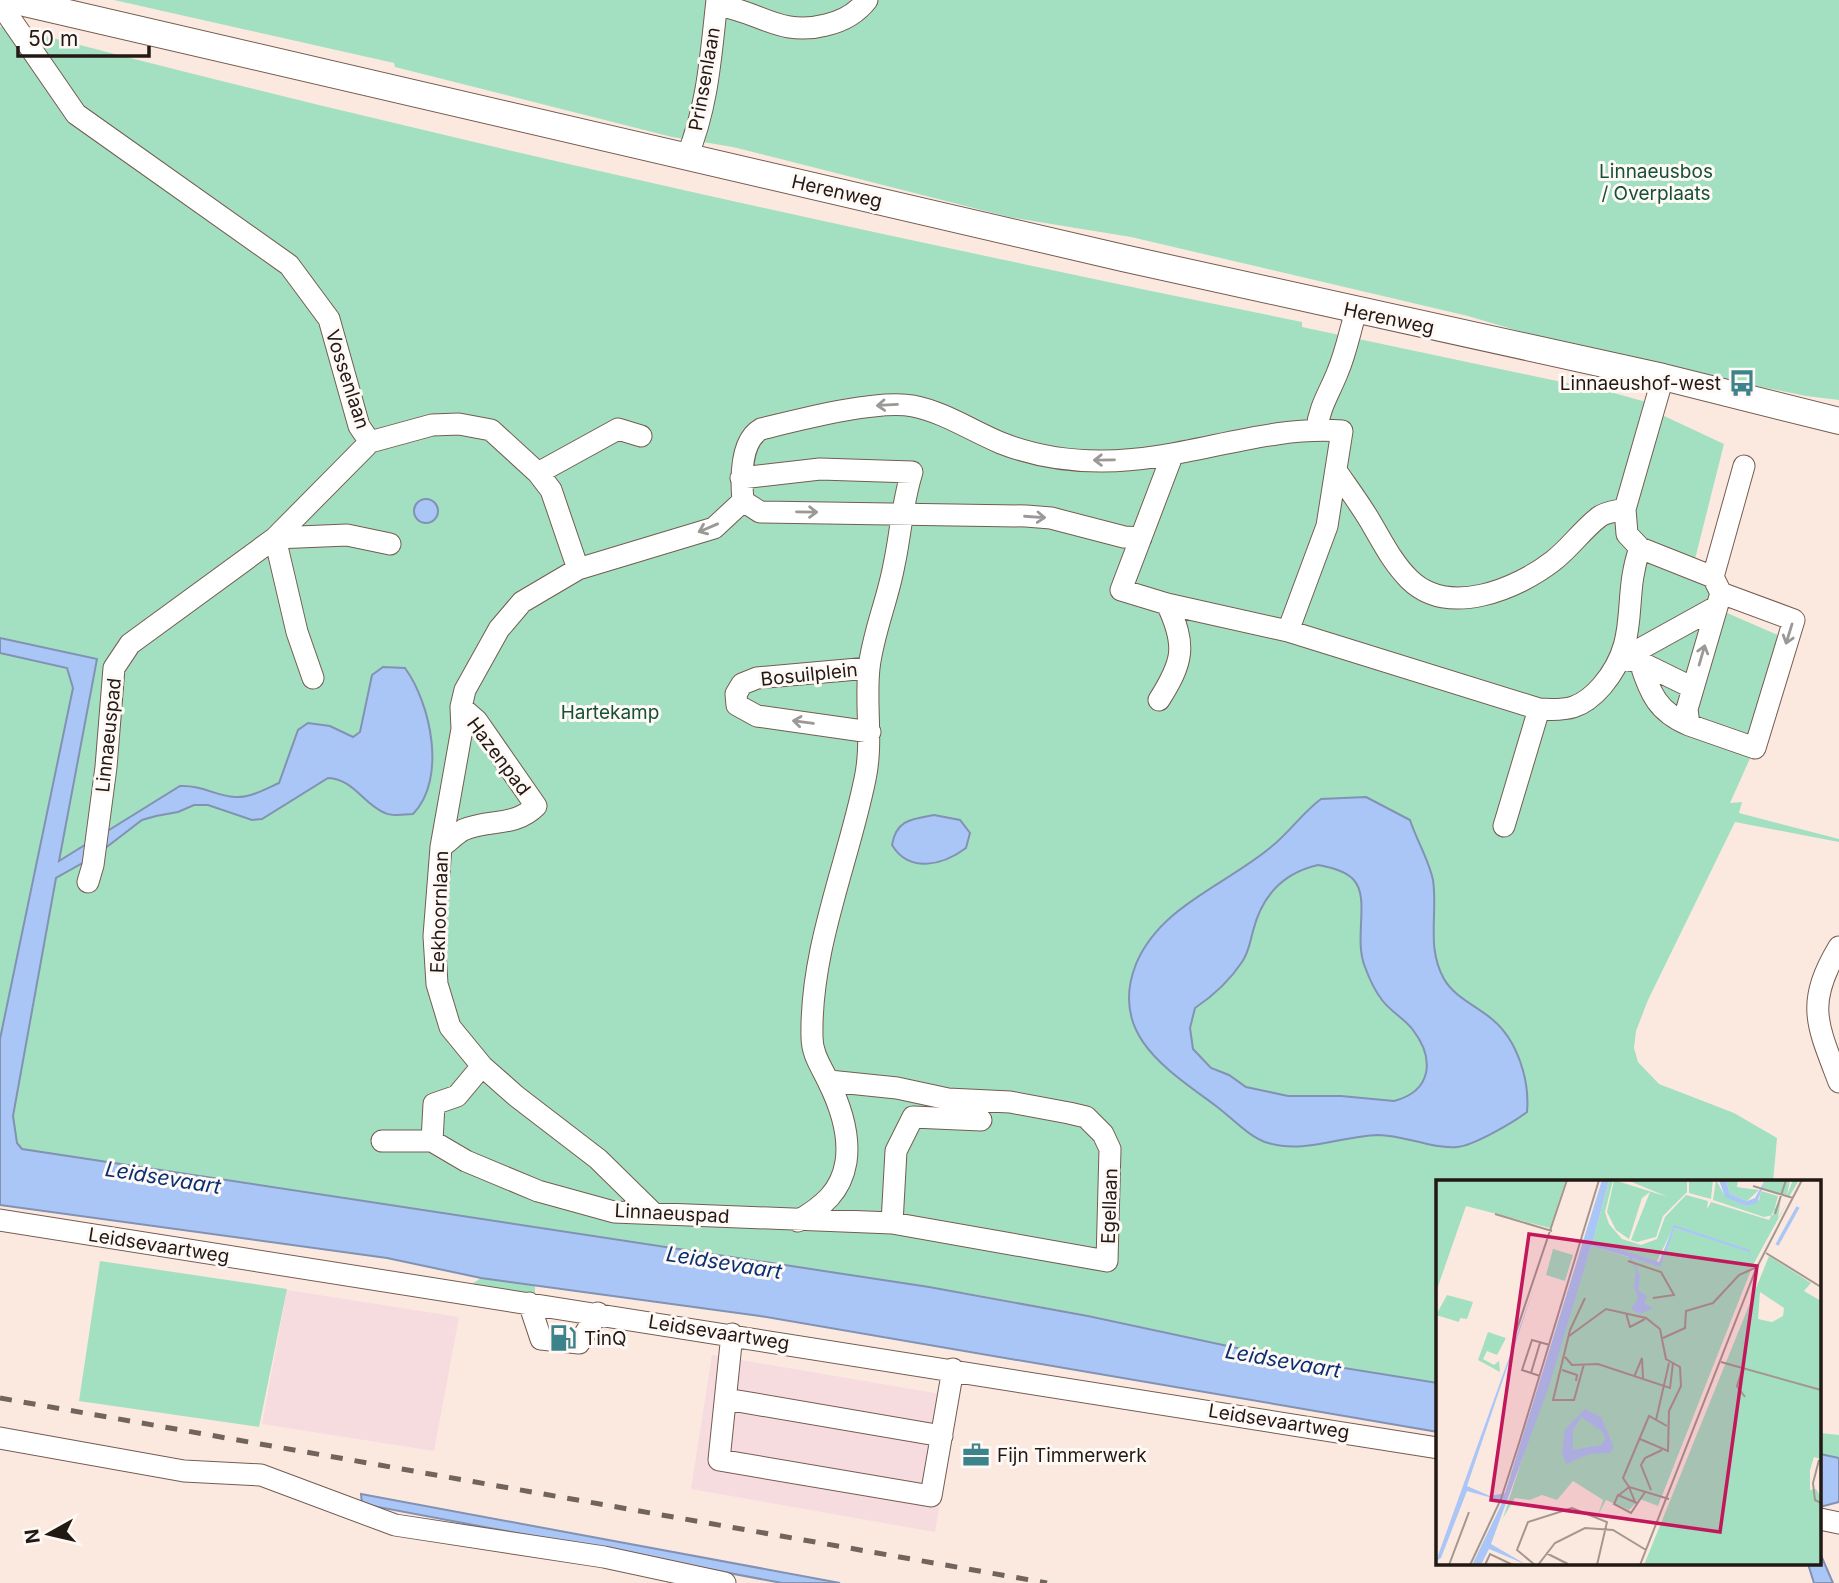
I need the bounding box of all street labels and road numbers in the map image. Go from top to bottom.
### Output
street label: Prinsenlaan [684,25,725,133]
street label: Herenweg [789,170,884,213]
street label: Herenweg [1341,298,1436,339]
street label: Vossenlaan [321,327,374,432]
street label: Bosuilplein [759,658,859,691]
street label: Linnaeuspad [91,677,126,793]
street label: Hazenpad [462,713,535,800]
street label: Eekhoornlaan [426,850,453,974]
street label: Egellaan [1097,1168,1122,1244]
street label: Linnaeuspad [614,1199,730,1228]
street label: Leidsevaartweg [87,1223,231,1268]
street label: Leidsevaartweg [647,1310,791,1355]
street label: Leidsevaartweg [1207,1399,1351,1444]

